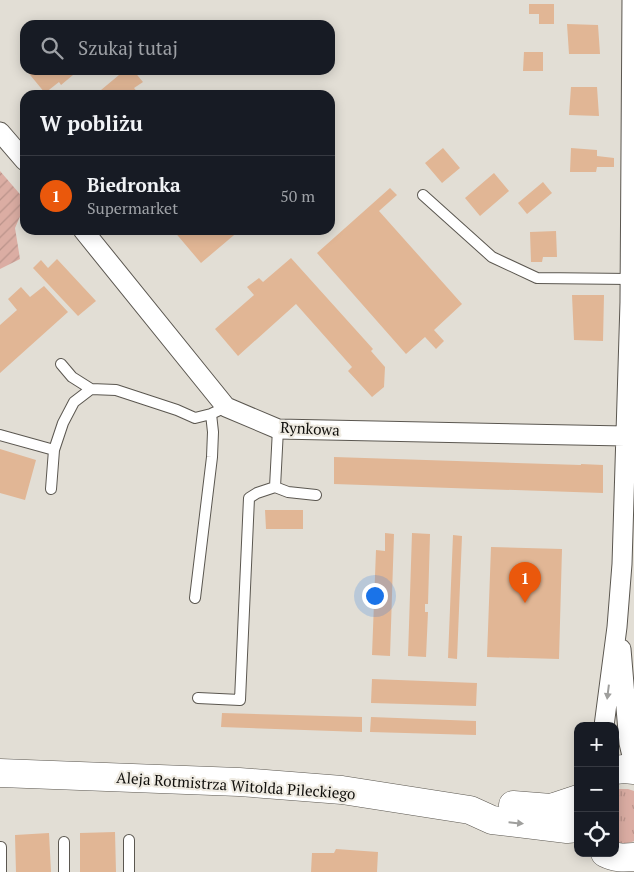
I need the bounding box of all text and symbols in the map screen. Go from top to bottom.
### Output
search box [20,20,335,75]
icon: search [38,34,66,62]
text: Szukaj tutaj [78,35,178,60]
text: W pobliżu [40,109,143,137]
text: Biedronka [87,172,181,197]
text: 1 [51,185,61,207]
text: 50 m [280,185,315,207]
text: Supermarket [87,197,178,219]
street label: Rynkowa [280,416,341,440]
pin: 1 [509,562,541,603]
your location [362,583,388,609]
one-way arrow [604,685,612,701]
map controls [574,722,619,857]
button: + [574,722,619,767]
street label: Aleja Rotmistrza Witolda Pileckiego [116,767,356,803]
button: − [574,767,619,812]
button: locate [574,812,619,857]
one-way arrow [508,819,524,827]

